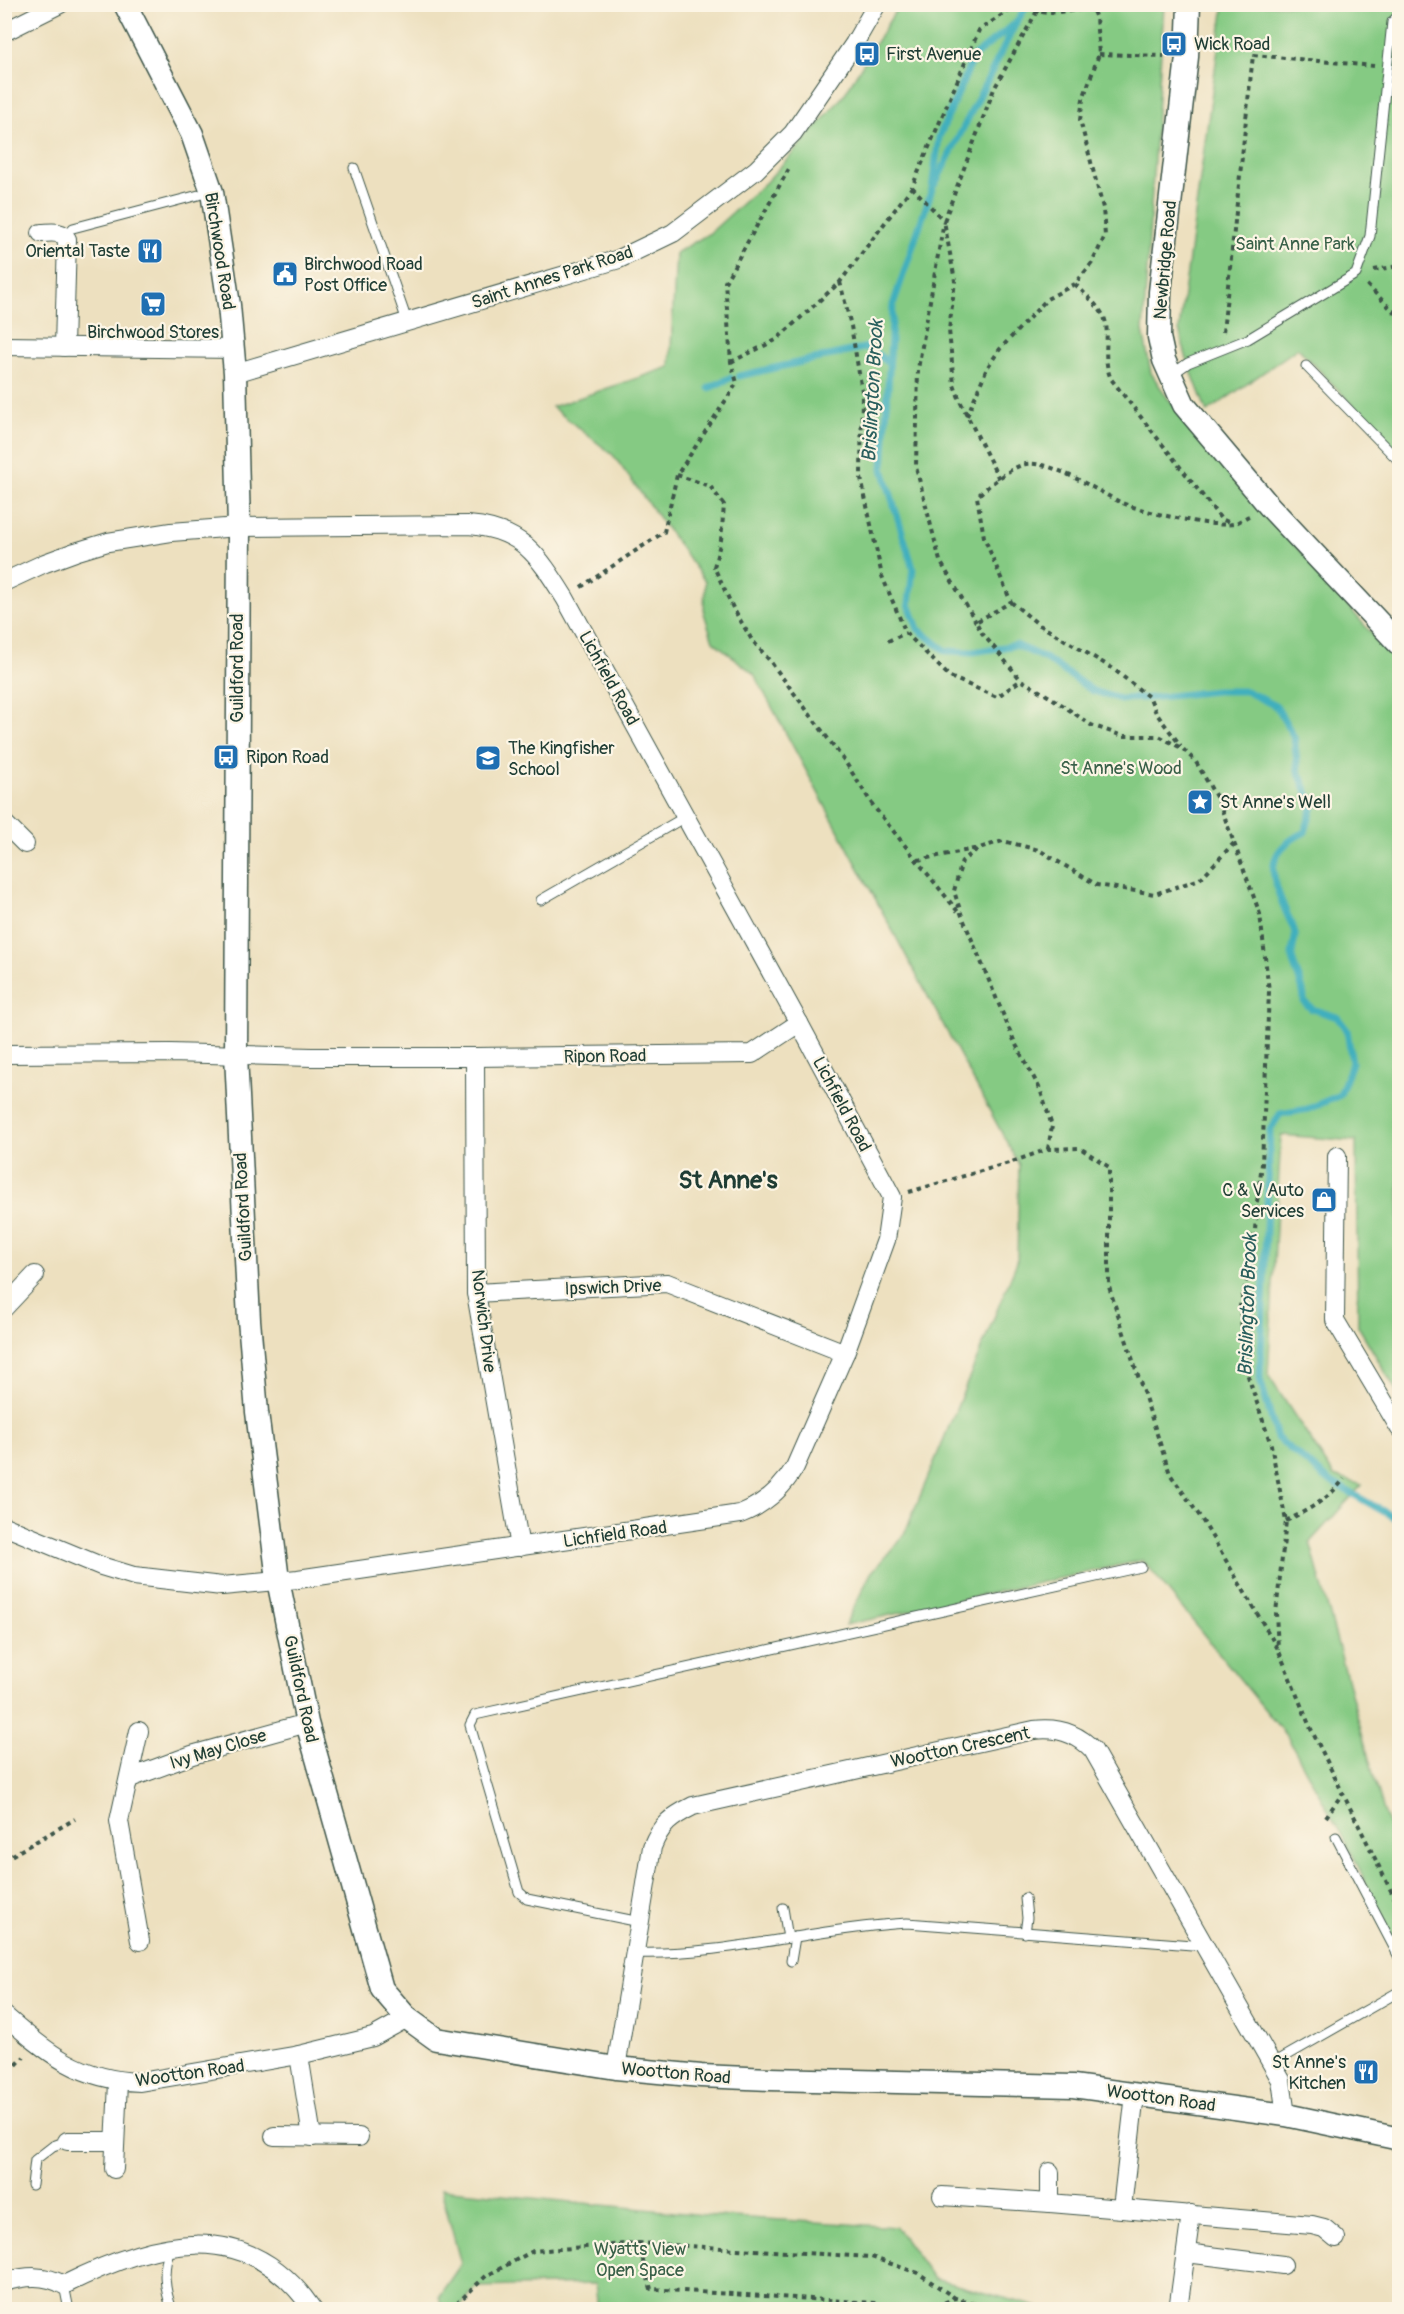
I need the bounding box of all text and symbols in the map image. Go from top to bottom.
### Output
bus stop icon: Wick Road [1159,29,1189,59]
place label: Wick Road [1194,33,1270,56]
bus stop icon: First Avenue [852,39,882,69]
place label: First Avenue [886,43,981,66]
street label: Birchwood Road [199,191,240,312]
street label: Newbridge Road [1149,200,1182,321]
park label: Saint Anne Park [1235,233,1355,256]
restaurant icon: Oriental Taste [135,236,165,266]
place label: Oriental Taste [25,240,130,263]
street label: Saint Annes Park Road [468,240,636,314]
place label: Birchwood Road Post Office [304,253,423,297]
public building icon: Birchwood Road Post Office [270,259,300,289]
supermarket icon: Birchwood Stores [138,289,168,319]
water label: Brislington Brook [856,318,889,463]
place label: Birchwood Stores [87,321,219,344]
street label: Guildford Road [226,613,249,723]
street label: Lichfield Road [573,627,644,730]
place label: The Kingfisher School [508,737,615,781]
bus stop icon: Ripon Road [211,742,241,772]
school or university icon: The Kingfisher School [473,743,503,773]
place label: Ripon Road [246,746,329,769]
park label: St Anne's Wood [1060,757,1182,780]
place icon: St Anne's Well [1185,787,1215,817]
place label: St Anne's Well [1220,791,1331,814]
street label: Ripon Road [563,1044,647,1069]
street label: Lichfield Road [807,1053,876,1156]
street label: Guildford Road [229,1152,258,1262]
district label: St Anne's [679,1166,778,1195]
place label: C & V Auto Services [1222,1179,1304,1223]
shop icon: C & V Auto Services [1309,1185,1339,1215]
water label: Brislington Brook [1233,1232,1263,1377]
street label: Norwich Drive [466,1268,501,1374]
street label: Ipswich Drive [564,1274,662,1301]
street label: Lichfield Road [562,1516,668,1553]
street label: Guildford Road [278,1633,323,1745]
street label: Wootton Crescent [888,1721,1033,1773]
street label: Ivy May Close [167,1724,269,1775]
place label: St Anne's Kitchen [1272,2051,1346,2095]
street label: Wootton Road [134,2054,246,2093]
street label: Wootton Road [620,2057,732,2090]
restaurant icon: St Anne's Kitchen [1351,2057,1381,2087]
street label: Wootton Road [1105,2079,1217,2118]
park label: Wyatts View Open Space [594,2238,686,2282]

